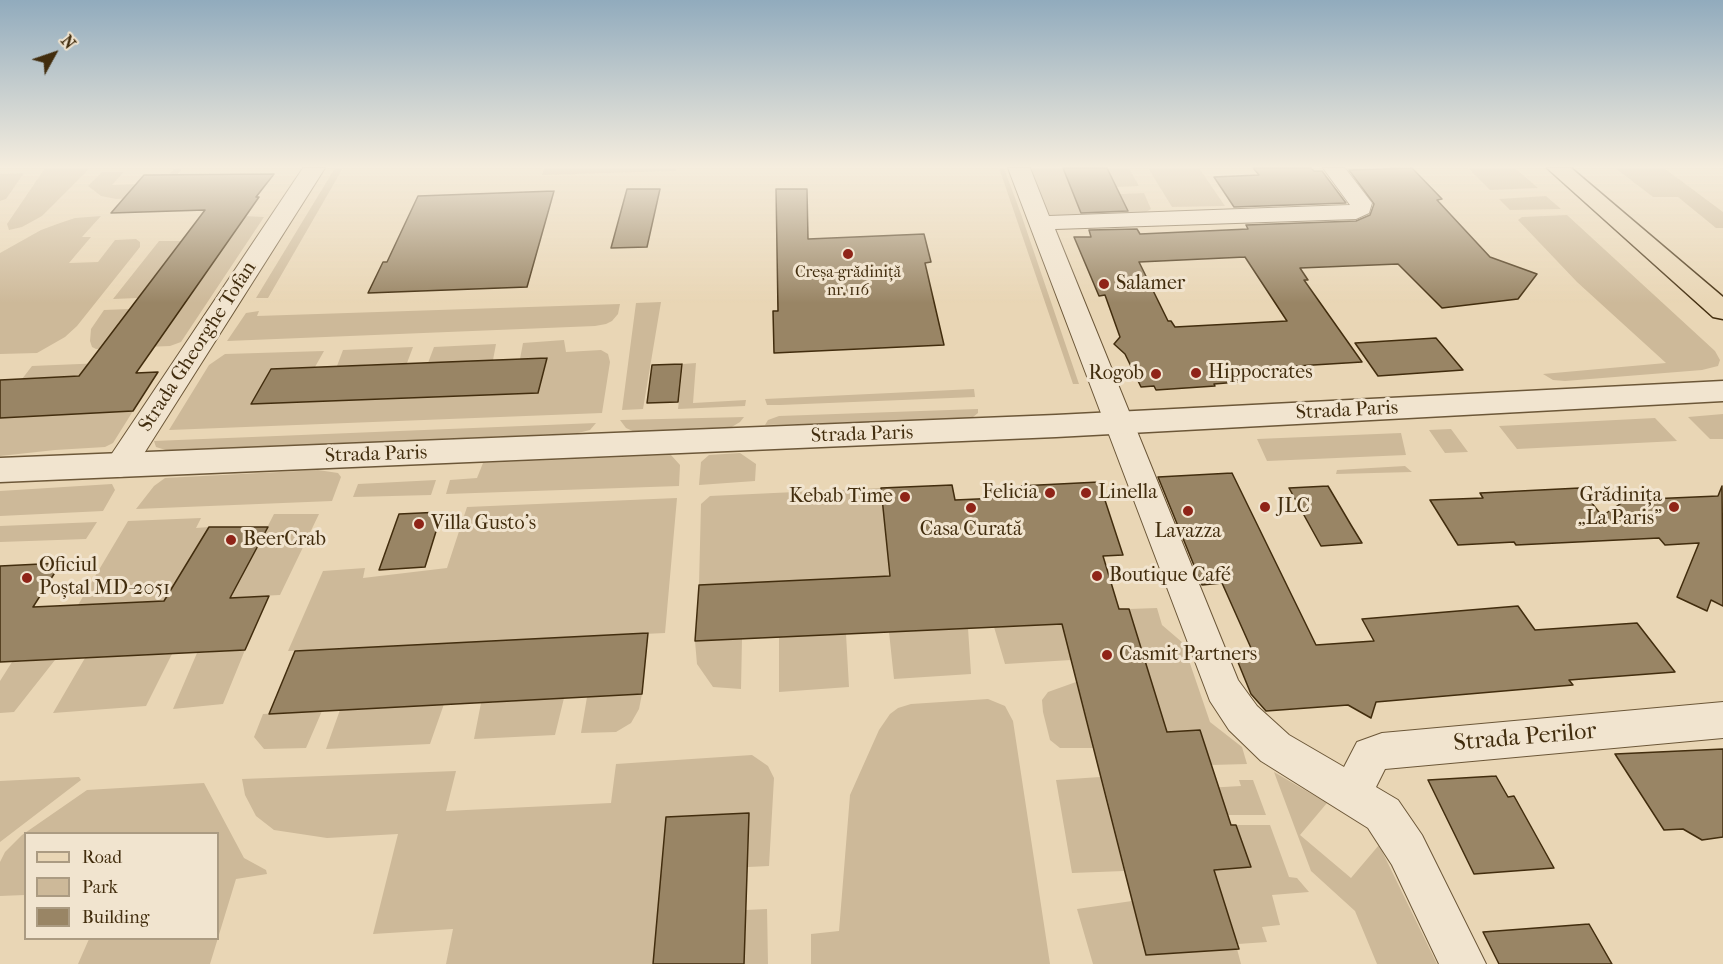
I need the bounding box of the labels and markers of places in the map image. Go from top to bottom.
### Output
marker: Creșa-grădiniță nr. 116 [841,247,855,261]
place label: Creșa-grădiniță nr. 116 [795,263,901,301]
place label: Salamer [1116,272,1185,296]
marker: Salamer [1097,277,1111,291]
place label: Hippocrates [1208,361,1313,385]
place label: Rogob [1088,362,1144,386]
marker: Hippocrates [1189,366,1203,380]
marker: Rogob [1149,367,1163,381]
place label: Felicia [982,481,1038,505]
place label: Linella [1098,481,1158,505]
place label: Grădinița „La Paris” [1578,484,1662,531]
place label: Kebab Time [789,485,893,509]
marker: Felicia [1043,486,1057,500]
marker: Linella [1079,486,1093,500]
marker: Kebab Time [898,490,912,504]
place label: JLC [1277,495,1310,519]
marker: JLC [1258,500,1272,514]
marker: Grădinița „La Paris” [1667,500,1681,514]
marker: Casa Curată [964,501,978,515]
marker: Lavazza [1181,504,1195,518]
place label: Villa Gusto's [431,512,536,536]
marker: Villa Gusto's [412,517,426,531]
place label: Casa Curată [920,518,1022,542]
place label: Lavazza [1154,520,1222,544]
place label: BeerCrab [243,528,326,552]
marker: BeerCrab [224,533,238,547]
place label: Oficiul Poștal MD-2051 [39,554,170,601]
place label: Boutique Café [1109,564,1231,588]
marker: Boutique Café [1090,569,1104,583]
marker: Oficiul Poștal MD-2051 [20,571,34,585]
place label: Casmit Partners [1119,643,1257,667]
marker: Casmit Partners [1100,648,1114,662]

